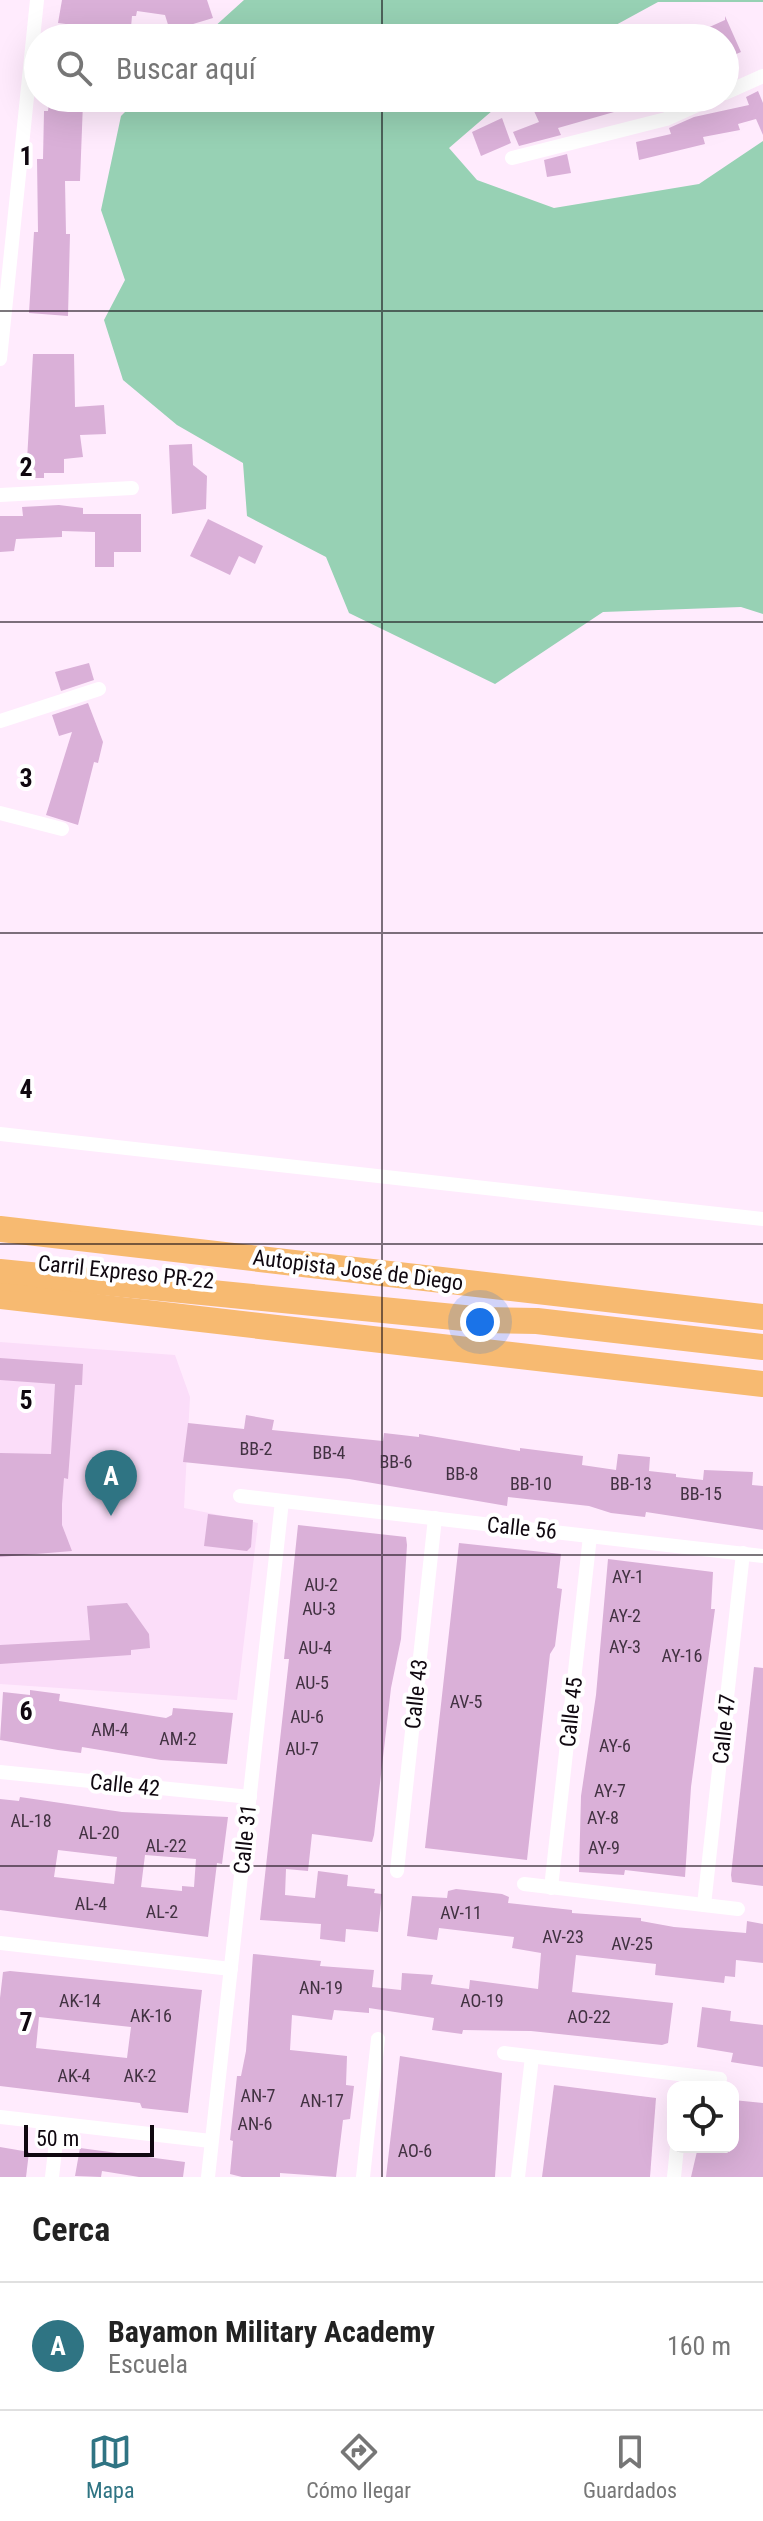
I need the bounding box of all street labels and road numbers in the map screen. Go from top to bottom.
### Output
street label: Autopista José de Diego [251,1245,465,1295]
street label: Carril Expreso PR-22 [37,1250,215,1294]
street label: Calle 56 [486,1512,558,1544]
street label: Calle 43 [400,1658,432,1730]
street label: Calle 45 [555,1676,587,1748]
street label: Calle 47 [708,1693,740,1765]
street label: Calle 42 [89,1769,161,1801]
street label: Calle 31 [229,1803,261,1875]

